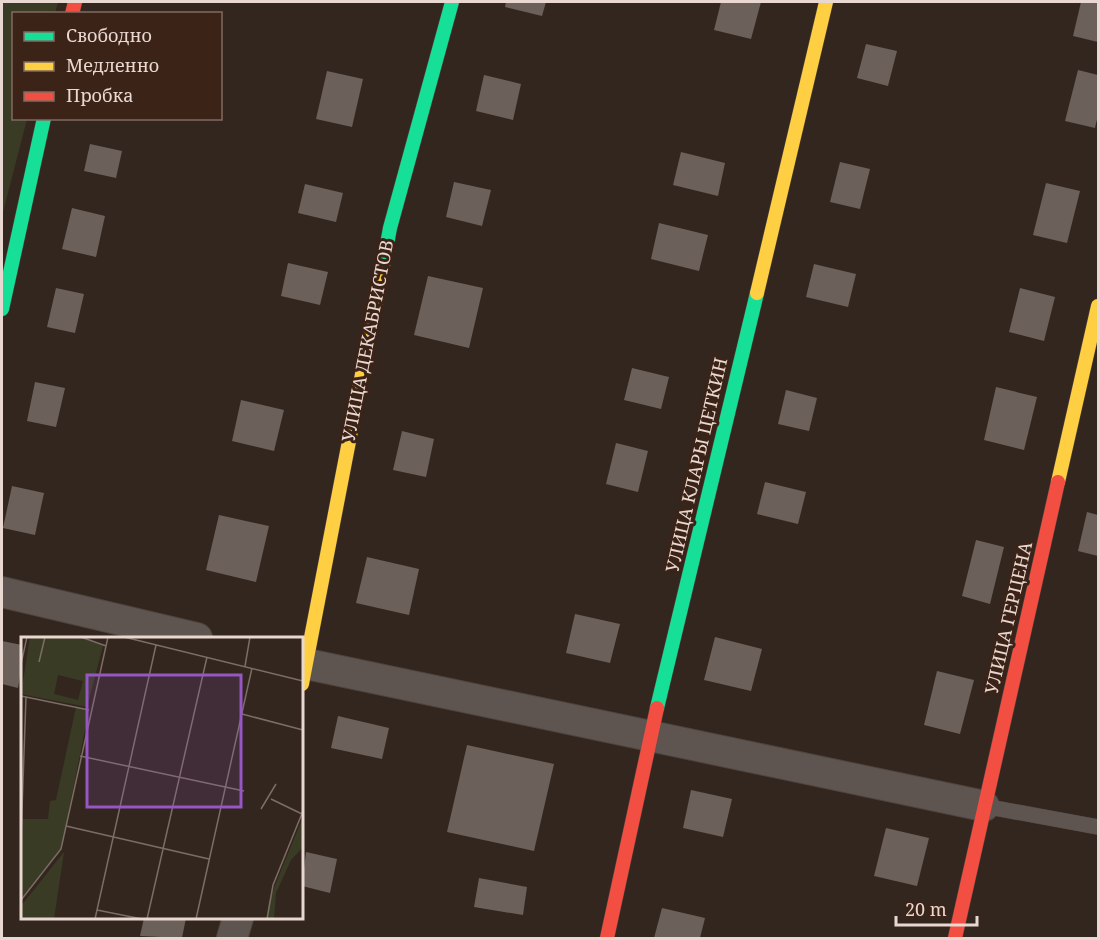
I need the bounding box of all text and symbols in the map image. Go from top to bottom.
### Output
legend [12,12,222,120]
text: Свободно [66,23,152,47]
text: Медленно [66,53,159,77]
text: Пробка [66,83,133,107]
street label: УЛИЦА ДЕКАБРИСТОВ [336,238,398,444]
street label: УЛИЦА КЛАРЫ ЦЕТКИН [660,355,732,575]
street label: УЛИЦА ГЕРЦЕНА [979,539,1037,696]
inset map [21,637,303,919]
scale bar [896,889,977,927]
text: 20 m [905,897,947,921]

